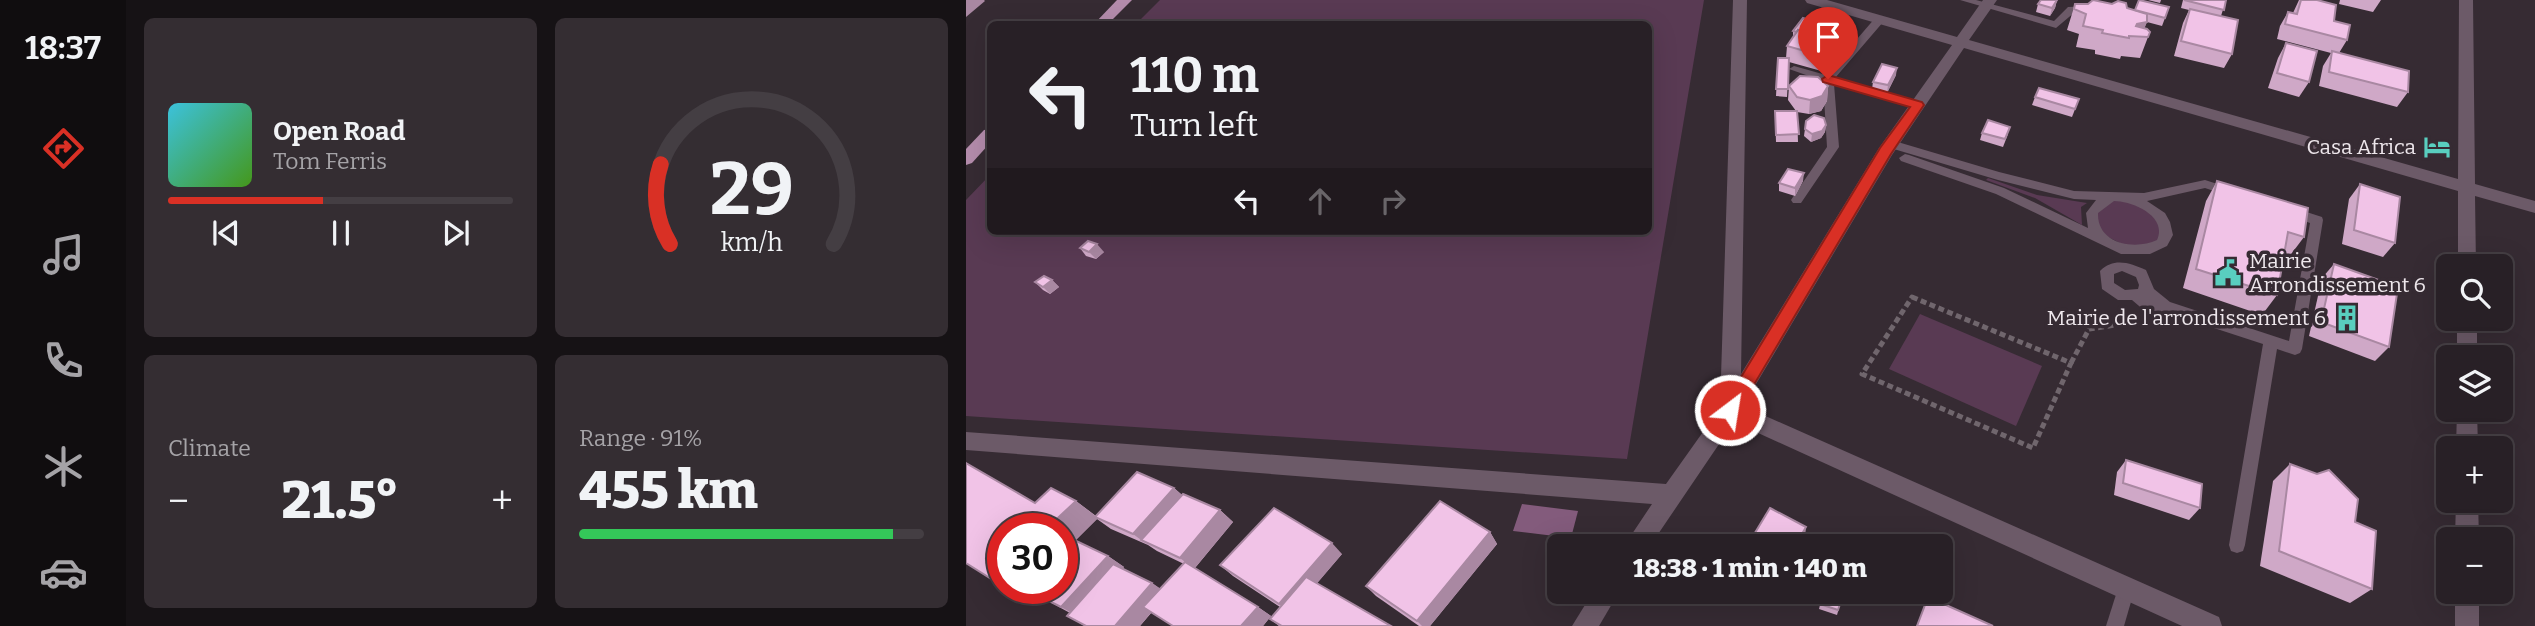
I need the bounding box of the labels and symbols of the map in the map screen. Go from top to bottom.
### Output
pin [1798,7,1858,79]
hotel icon: Casa Africa [2422,132,2452,162]
place label: Casa Africa [2306,134,2417,160]
place label: Mairie Arrondissement 6 [2249,248,2426,298]
public building icon: Mairie Arrondissement 6 [2213,258,2243,288]
building icon: Mairie de l'arrondissement 6 [2332,303,2362,333]
place label: Mairie de l'arrondissement 6 [2047,305,2326,331]
position arrow [1693,373,1767,447]
speed limit sign: 30 [987,513,1078,604]

